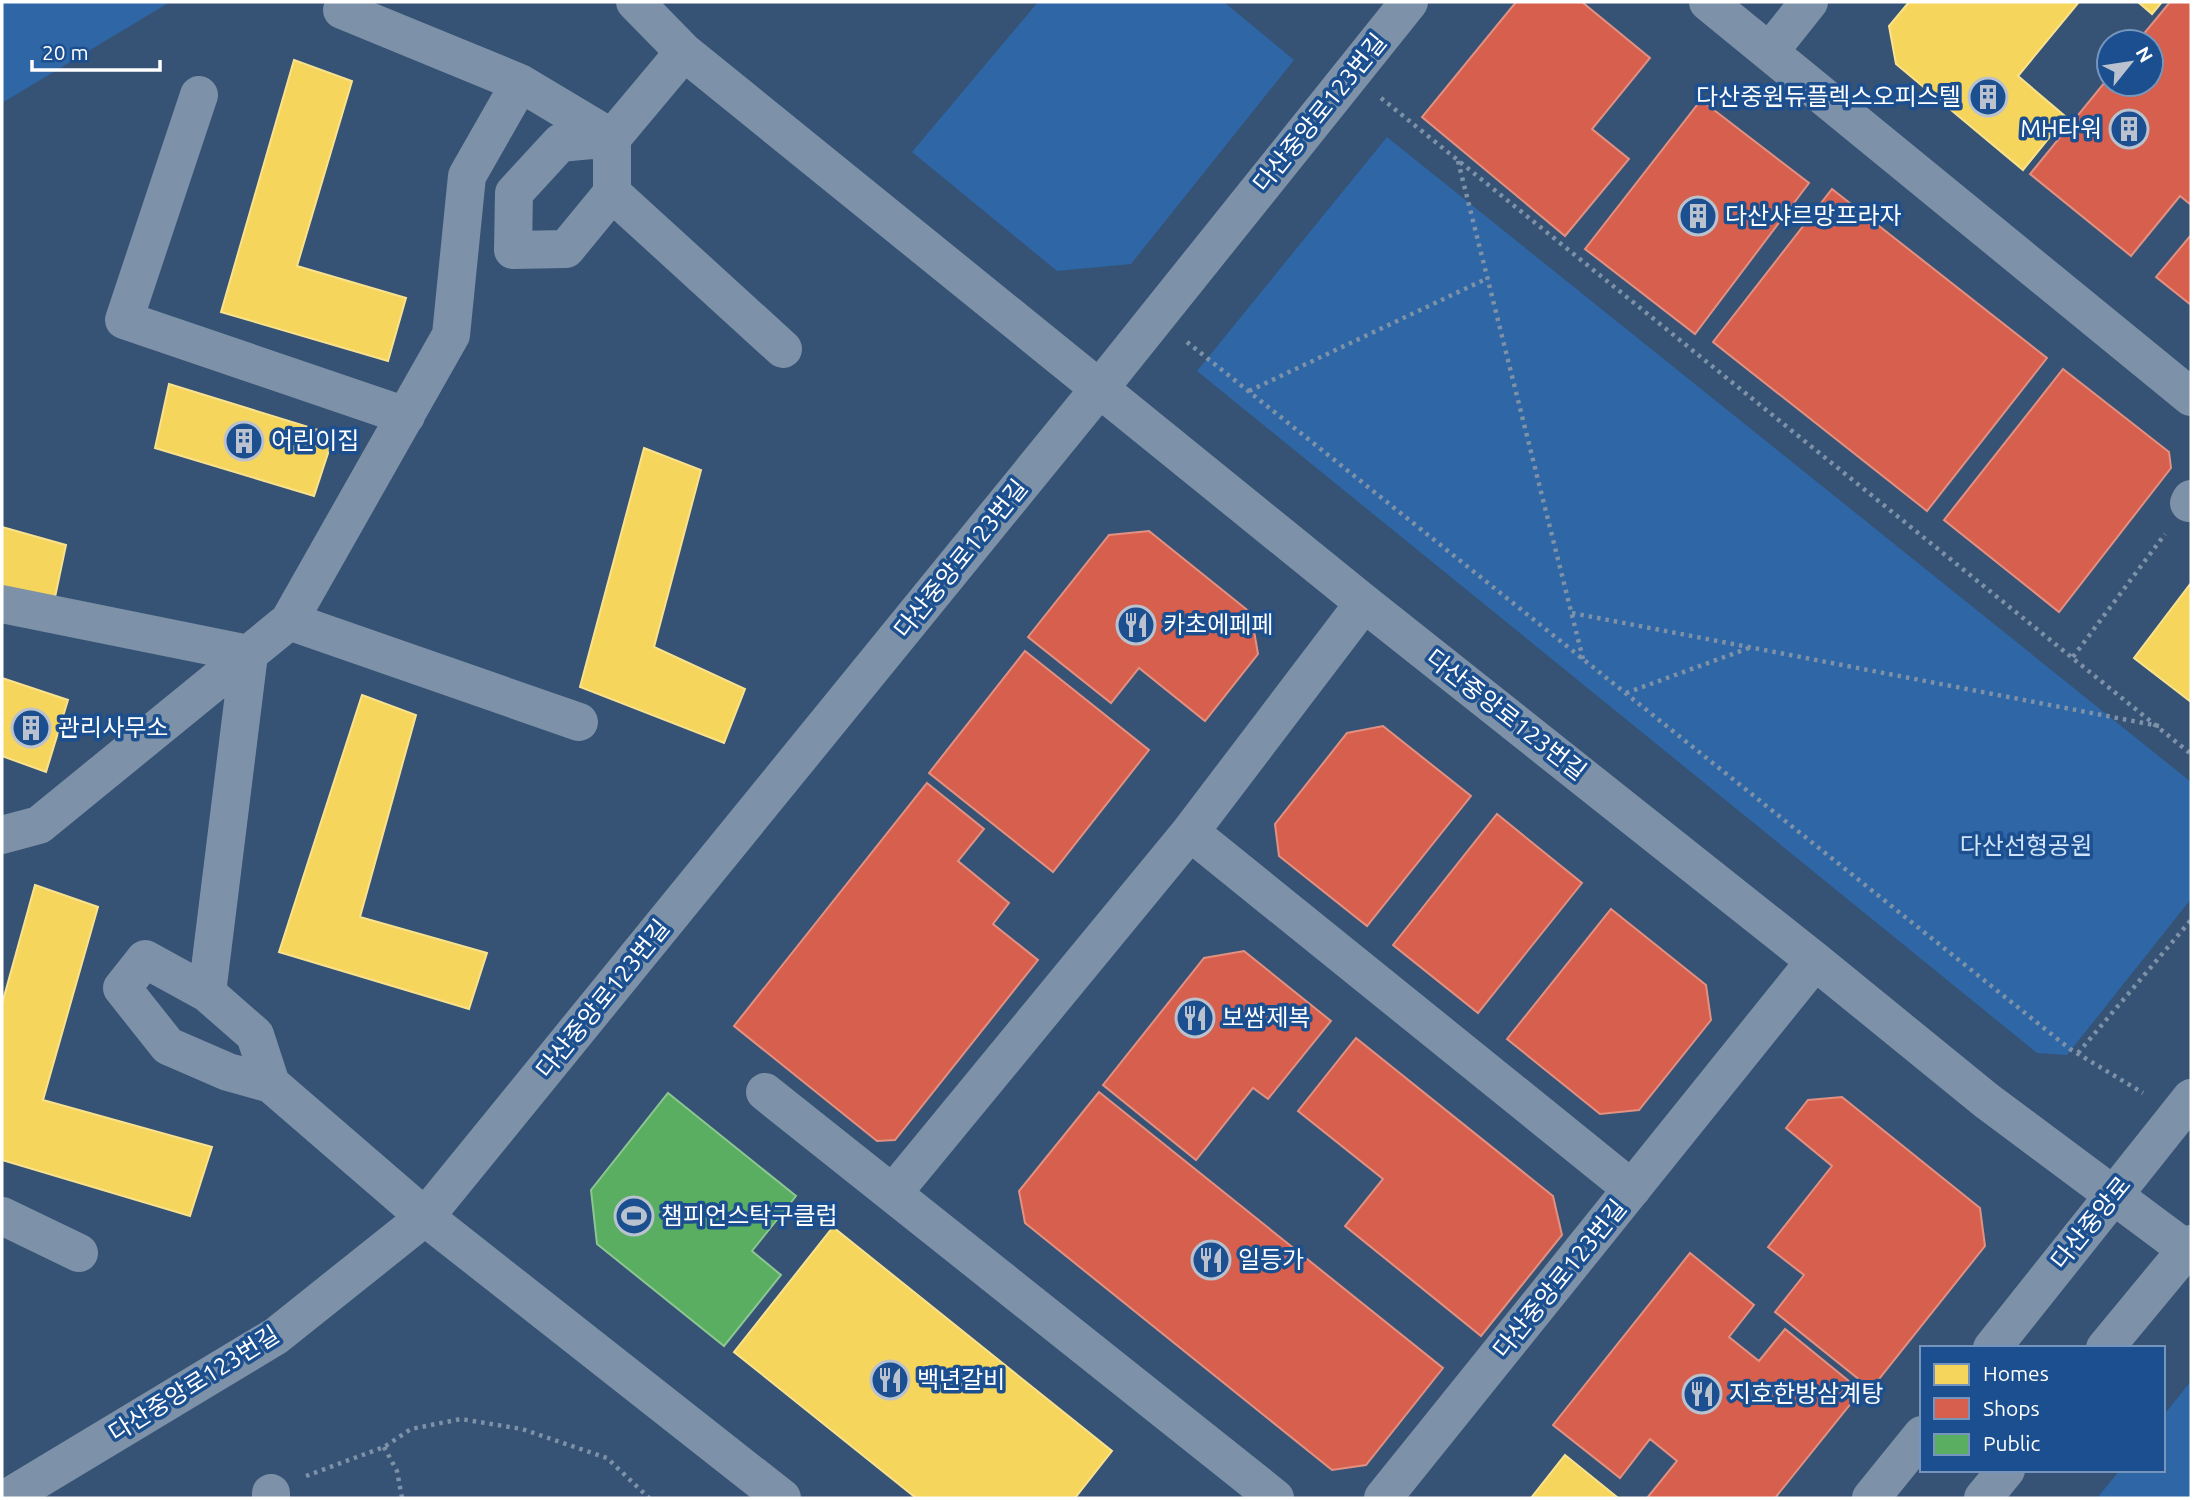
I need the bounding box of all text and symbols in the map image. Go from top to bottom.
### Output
scale bar [32,28,159,72]
street label: 다산중앙로123번길 [1248,28,1392,197]
north arrow [2095,28,2165,98]
text: 20 m [42,40,89,64]
text: N [2132,43,2158,66]
building icon: 다산중원듀플렉스오피스텔 [1967,76,2009,118]
place label: 다산중원듀플렉스오피스텔 [1696,83,1961,110]
building icon: MH타워 [2108,108,2150,150]
place label: MH타워 [2020,115,2102,142]
building icon: 다산샤르망프라자 [1677,195,1719,237]
place label: 다산샤르망프라자 [1725,202,1902,229]
building icon: 어린이집 [223,420,265,462]
place label: 어린이집 [271,427,359,454]
street label: 다산중앙로123번길 [889,474,1033,643]
restaurant icon: 카초에페페 [1115,604,1157,646]
place label: 카초에페페 [1163,611,1273,638]
street label: 다산중앙로123번길 [1421,644,1592,785]
building icon: 관리사무소 [10,707,52,749]
place label: 관리사무소 [58,714,168,741]
park label: 다산선형공원 [1960,832,2092,859]
street label: 다산중앙로123번길 [531,914,675,1083]
restaurant icon: 보쌈제복 [1174,997,1216,1039]
place label: 보쌈제복 [1222,1004,1310,1031]
street label: 다산중앙로 [2045,1171,2136,1274]
street label: 다산중앙로123번길 [1488,1194,1632,1363]
sports icon: 챔피언스탁구클럽 [613,1195,655,1237]
place label: 챔피언스탁구클럽 [661,1202,838,1229]
restaurant icon: 일등가 [1190,1239,1232,1281]
place label: 일등가 [1238,1246,1304,1273]
street label: 다산중앙로123번길 [104,1320,284,1447]
legend [1920,1346,2165,1472]
restaurant icon: 백년갈비 [869,1359,911,1401]
text: Homes [1983,1361,2049,1385]
place label: 백년갈비 [917,1366,1005,1393]
restaurant icon: 지호한방삼계탕 [1681,1373,1723,1415]
place label: 지호한방삼계탕 [1729,1380,1884,1407]
text: Shops [1983,1396,2040,1420]
text: Public [1983,1431,2040,1455]

